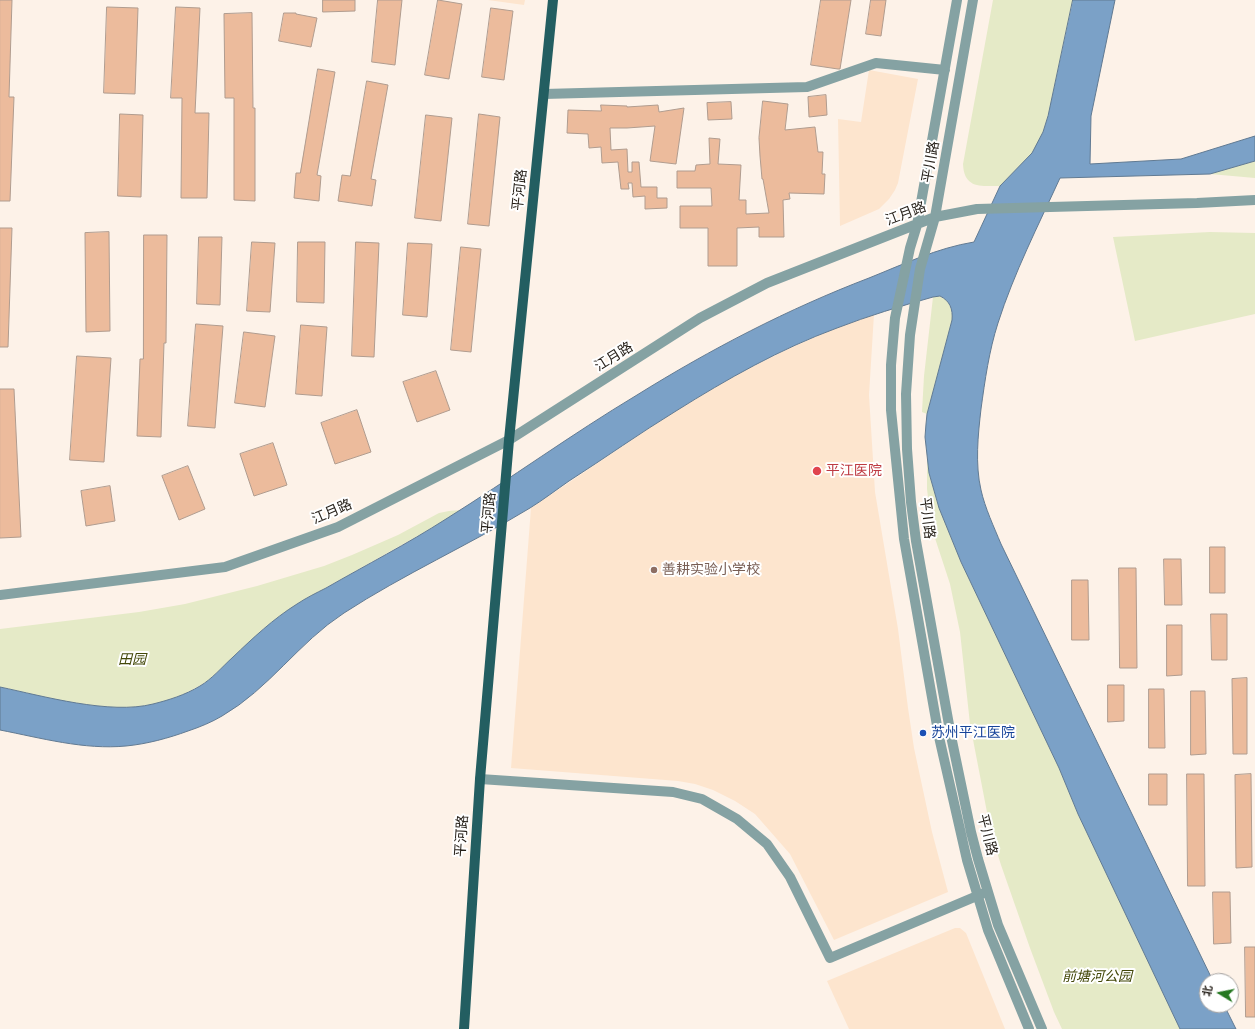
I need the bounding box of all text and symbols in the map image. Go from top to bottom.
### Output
street label: 平川路 [919,140,943,184]
street label: 平河路 [509,168,531,212]
street label: 江月路 [883,199,929,229]
street label: 江月路 [592,339,636,375]
place label: 平江医院 [826,463,882,479]
marker: 平江医院 [811,465,823,477]
street label: 平河路 [479,491,499,535]
street label: 江月路 [309,496,355,528]
street label: 平川路 [916,496,938,540]
place label: 善耕实验小学校 [662,562,760,578]
marker: 善耕实验小学校 [649,565,659,575]
park label: 田园 [118,652,146,668]
place label: 苏州平江医院 [931,725,1015,741]
marker: 苏州平江医院 [918,728,928,738]
street label: 平川路 [974,813,1000,857]
street label: 平河路 [452,814,472,858]
park label: 前塘河公园 [1062,969,1132,985]
north arrow [1199,973,1239,1013]
text: 北 [1200,984,1215,998]

